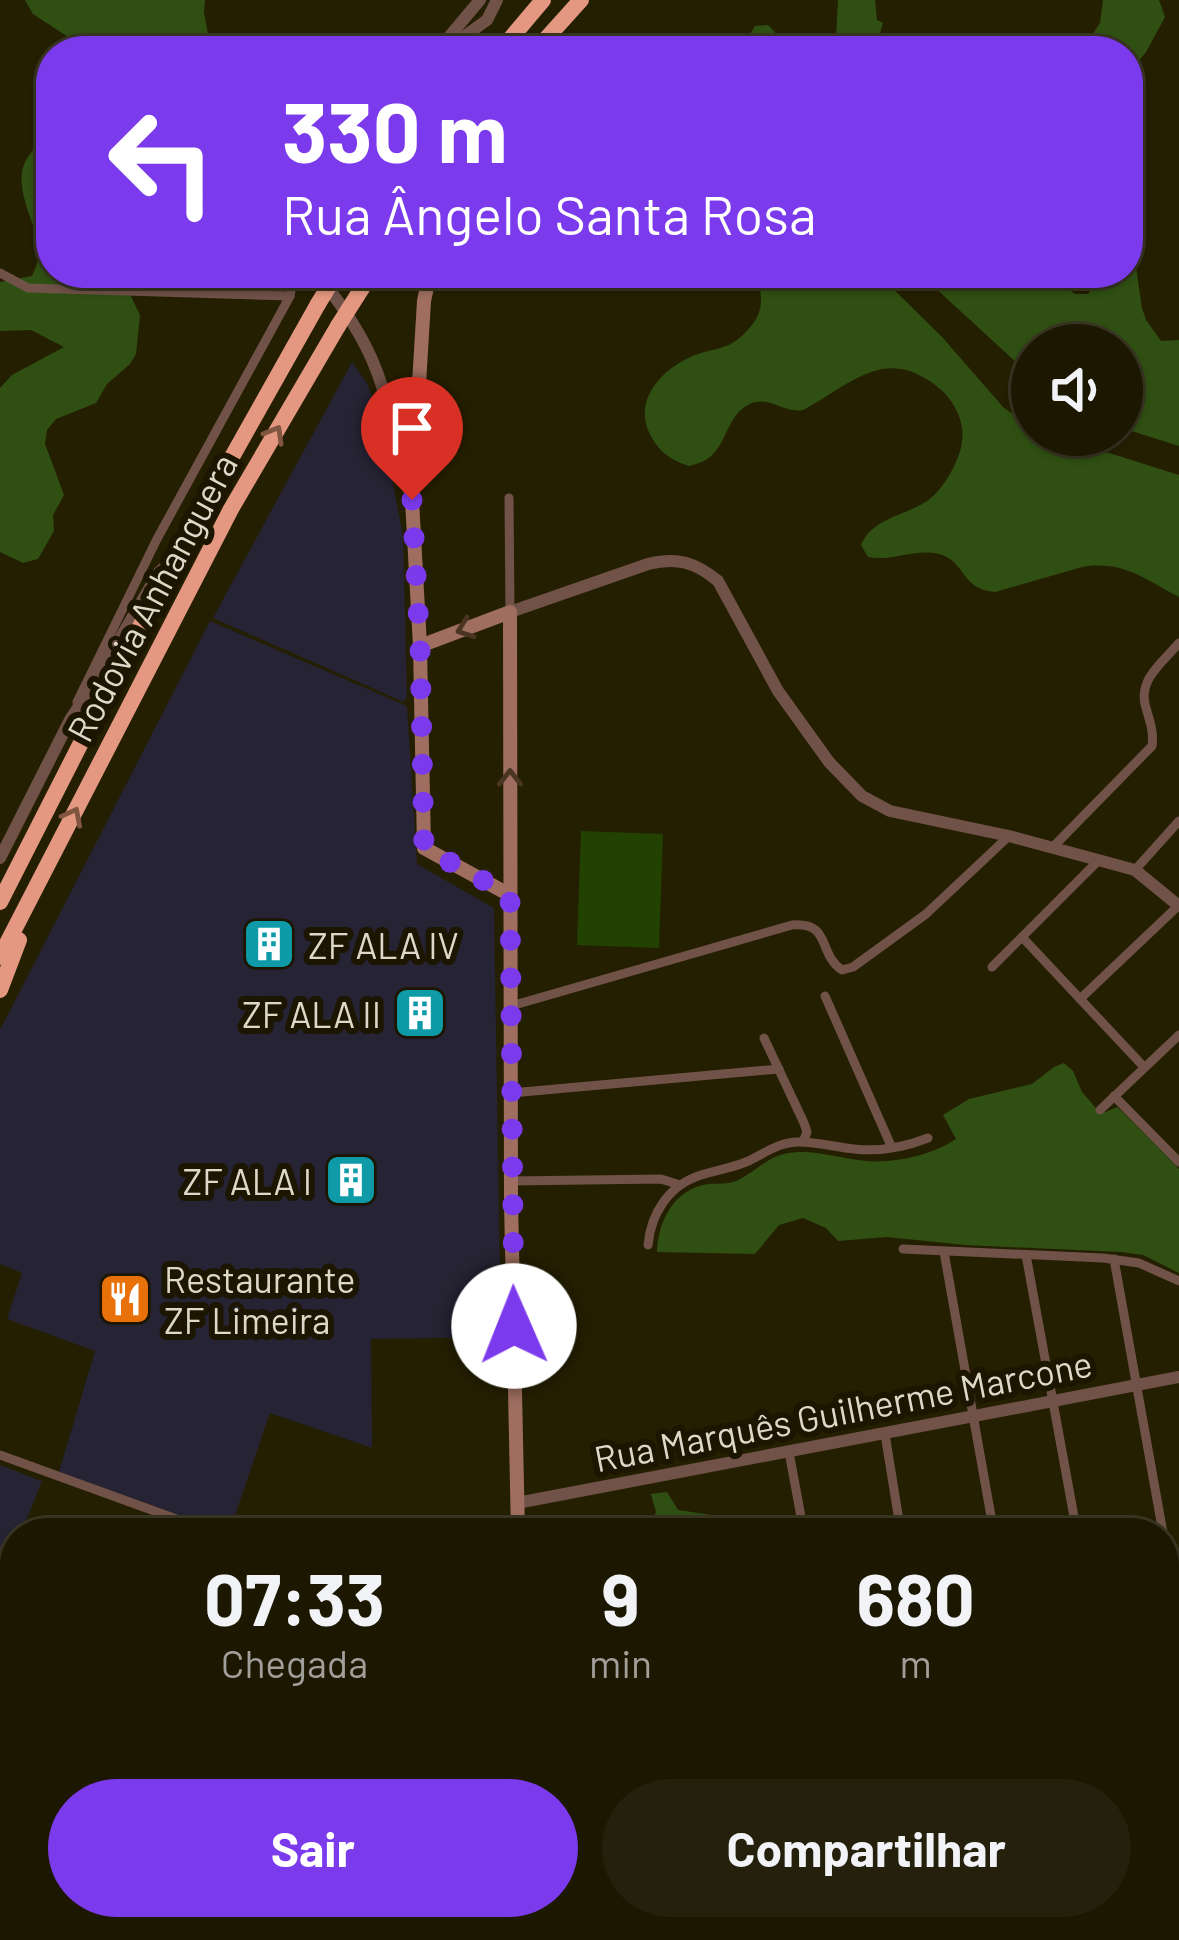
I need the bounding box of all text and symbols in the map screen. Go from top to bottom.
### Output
text: 330 m [282,79,508,180]
icon: left [84,84,240,240]
text: Rua Ângelo Santa Rosa [282,181,817,246]
map controls [1011,324,1143,456]
button: sound [1011,324,1143,456]
pin [361,377,463,500]
icon: arrive [379,395,445,461]
one-way arrow [261,425,283,447]
street label: Rodovia Anhanguera [57,446,245,748]
one-way arrow [455,615,476,639]
one-way arrow [497,768,523,786]
one-way arrow [59,807,82,829]
building icon: ZF ALA IV [241,916,297,972]
place label: ZF ALA IV [308,923,459,966]
building icon: ZF ALA II [392,985,448,1041]
place label: ZF ALA II [242,992,381,1035]
building icon: ZF ALA I [323,1152,379,1208]
place label: ZF ALA I [182,1159,312,1202]
place label: Restaurante ZF Limeira [164,1257,355,1341]
position arrow [451,1263,577,1389]
restaurant icon: Restaurante ZF Limeira [97,1271,153,1327]
street label: Rua Marquês Guilherme Marcone [590,1341,1096,1479]
text: 07:33 [204,1554,385,1640]
text: 9 [601,1554,640,1640]
text: 680 [856,1554,975,1640]
text: Chegada [221,1639,368,1686]
text: min [589,1639,652,1686]
text: m [899,1639,932,1686]
button: Sair [48,1779,578,1917]
button: Compartilhar [602,1779,1131,1917]

